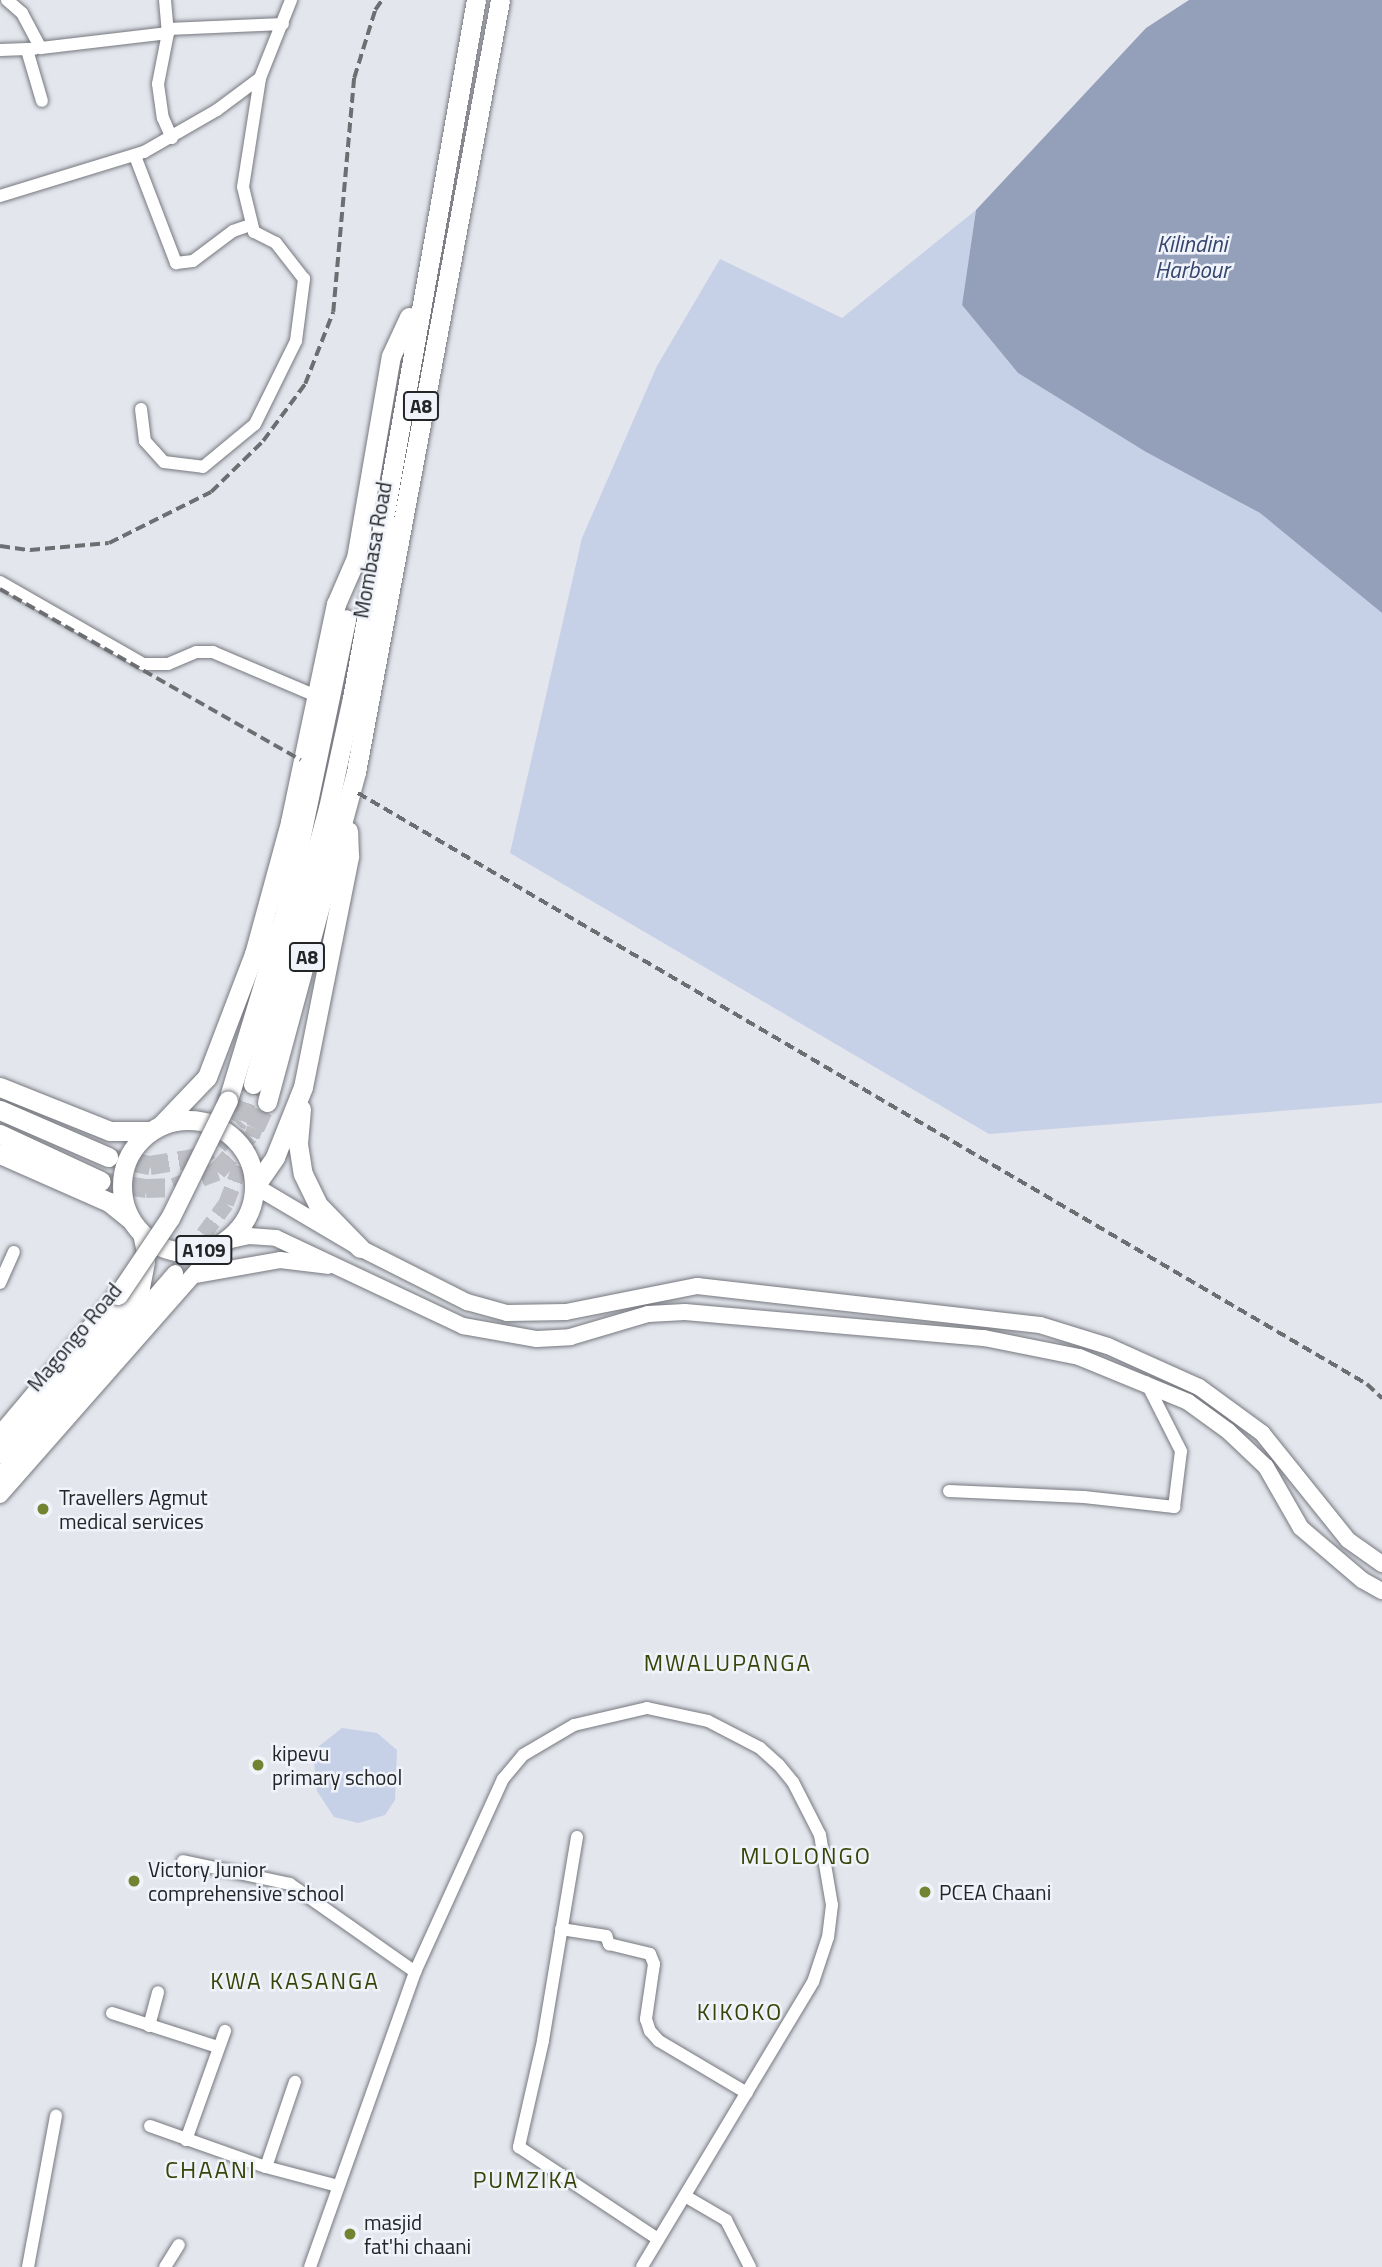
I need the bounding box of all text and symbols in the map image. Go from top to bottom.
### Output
water label: Kilindini Harbour [1155,230,1229,284]
road number: A8 [402,390,440,422]
street label: Mombasa Road [348,480,396,620]
road number: A8 [288,942,326,973]
road number: A109 [174,1234,234,1266]
street label: Magongo Road [22,1278,126,1396]
place label: Travellers Agmut medical services [59,1484,208,1534]
marker: Travellers Agmut medical services [33,1499,53,1519]
district label: MWALUPANGA [645,1649,811,1677]
place label: kipevu primary school [272,1740,402,1790]
marker: kipevu primary school [250,1757,266,1773]
district label: MLOLONGO [741,1842,871,1870]
place label: Victory Junior comprehensive school [148,1856,344,1906]
marker: Victory Junior comprehensive school [126,1873,142,1889]
place label: PCEA Chaani [939,1879,1051,1905]
marker: PCEA Chaani [917,1884,933,1900]
district label: KWA KASANGA [212,1967,378,1995]
district label: KIKOKO [698,1998,782,2026]
district label: CHAANI [166,2156,256,2184]
district label: PUMZIKA [474,2166,578,2194]
place label: masjid fat'hi chaani [364,2209,471,2259]
marker: masjid fat'hi chaani [342,2226,358,2242]

